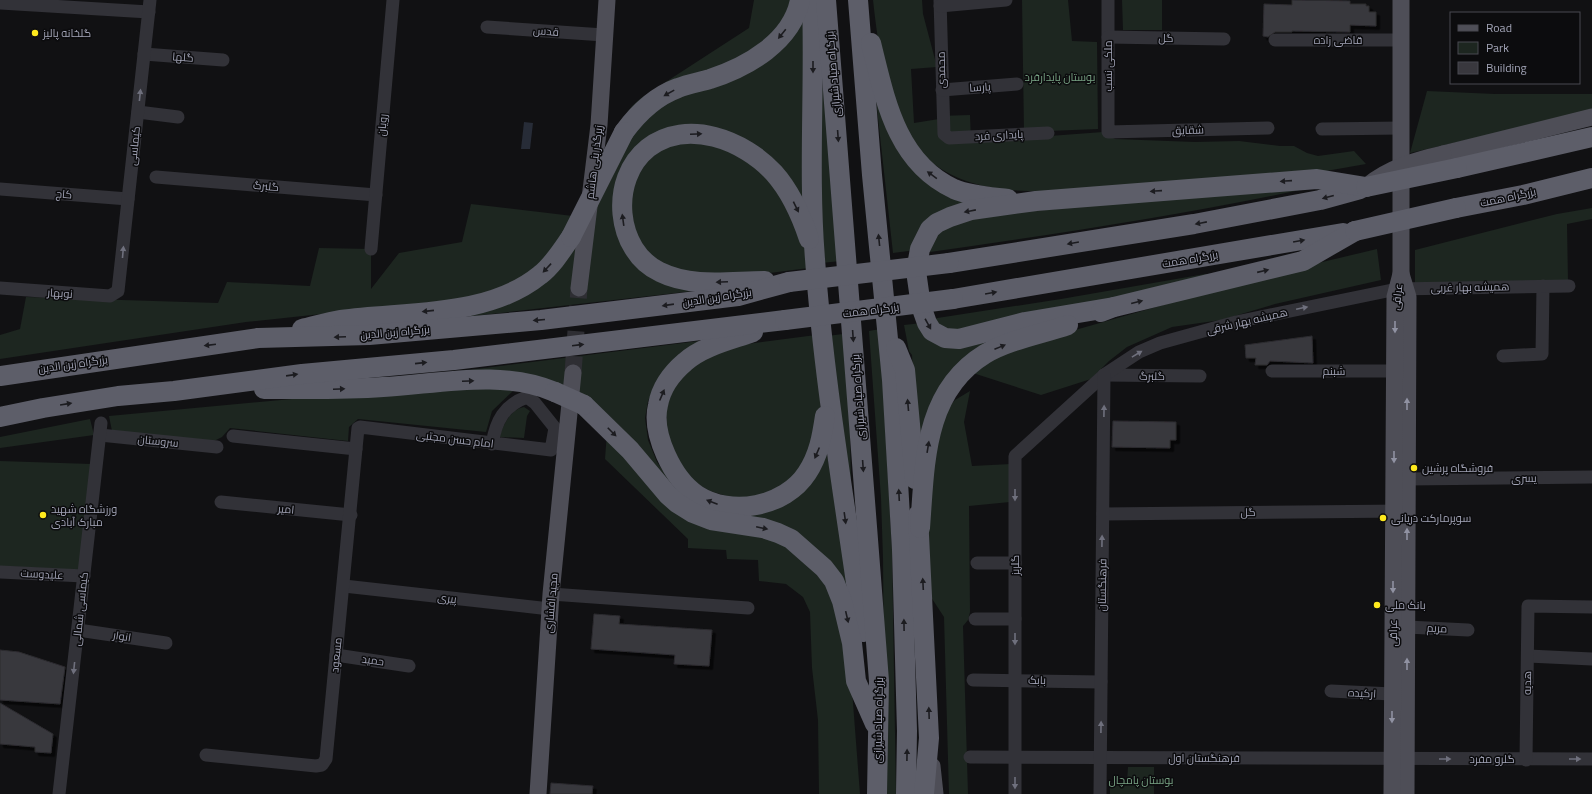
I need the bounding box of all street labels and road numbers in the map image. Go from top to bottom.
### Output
street label: قدس [533,22,559,40]
street label: بزرگراه صیاد شیرازی [821,30,845,118]
street label: گل [1158,30,1174,46]
street label: قاضی زاده [1314,32,1362,48]
street label: ملکی نسب [1100,40,1116,92]
street label: گلها [172,48,194,66]
street label: محمدی [933,51,949,89]
street label: پارسا [969,78,991,96]
street label: رویان [373,113,391,137]
street label: شقایق [1172,121,1204,139]
street label: زیرگذر بنی هاشم [582,124,606,200]
street label: کیماسی [124,125,144,167]
street label: پایداری فرد [974,126,1024,144]
street label: گلبرگ [252,177,280,195]
street label: بزرگراه همت [1479,183,1538,211]
street label: کاج [55,185,73,203]
street label: بزرگراه همت [1161,246,1219,272]
street label: همیشه بهار غربی [1430,278,1510,296]
street label: عراقی [1387,283,1407,311]
street label: نوبهار [46,284,73,302]
street label: بزرگراه زین الدین [681,284,753,310]
street label: بزرگراه همت [842,299,900,321]
street label: همیشه بهار شرقی [1205,304,1289,338]
street label: بزرگراه زین الدین [359,321,431,343]
street label: بزرگراه زین الدین [37,351,109,377]
street label: بزرگراه صیاد شیرازی [847,353,869,441]
street label: شبنم [1323,363,1345,379]
street label: گلبرگ [1139,368,1165,384]
street label: امام حسن مجتبی [415,426,495,452]
street label: سروستان [137,431,179,451]
street label: یسری [1511,470,1537,486]
street label: امیر [276,500,295,518]
street label: گل [1240,504,1256,520]
street label: گلریز [1007,555,1023,576]
street label: فرهنگستان [1094,558,1110,612]
street label: علیدوست [20,565,64,583]
street label: کیماسی شمالی [68,571,92,647]
street label: مجید افشاری [540,572,562,634]
street label: پیری [436,589,458,607]
street label: مریم [1426,619,1448,637]
street label: عراقی [1385,620,1401,646]
street label: انوار [111,627,132,645]
street label: مسعود [326,637,346,673]
street label: حمید [361,651,385,669]
street label: هدیه [1519,671,1535,695]
street label: بابک [1028,672,1046,688]
street label: بزرگراه صیاد شیرازی [869,677,887,763]
street label: ارکیده [1347,684,1377,702]
street label: فرهنگستان اول [1168,750,1240,766]
street label: گلرو مفرد [1469,751,1515,767]

